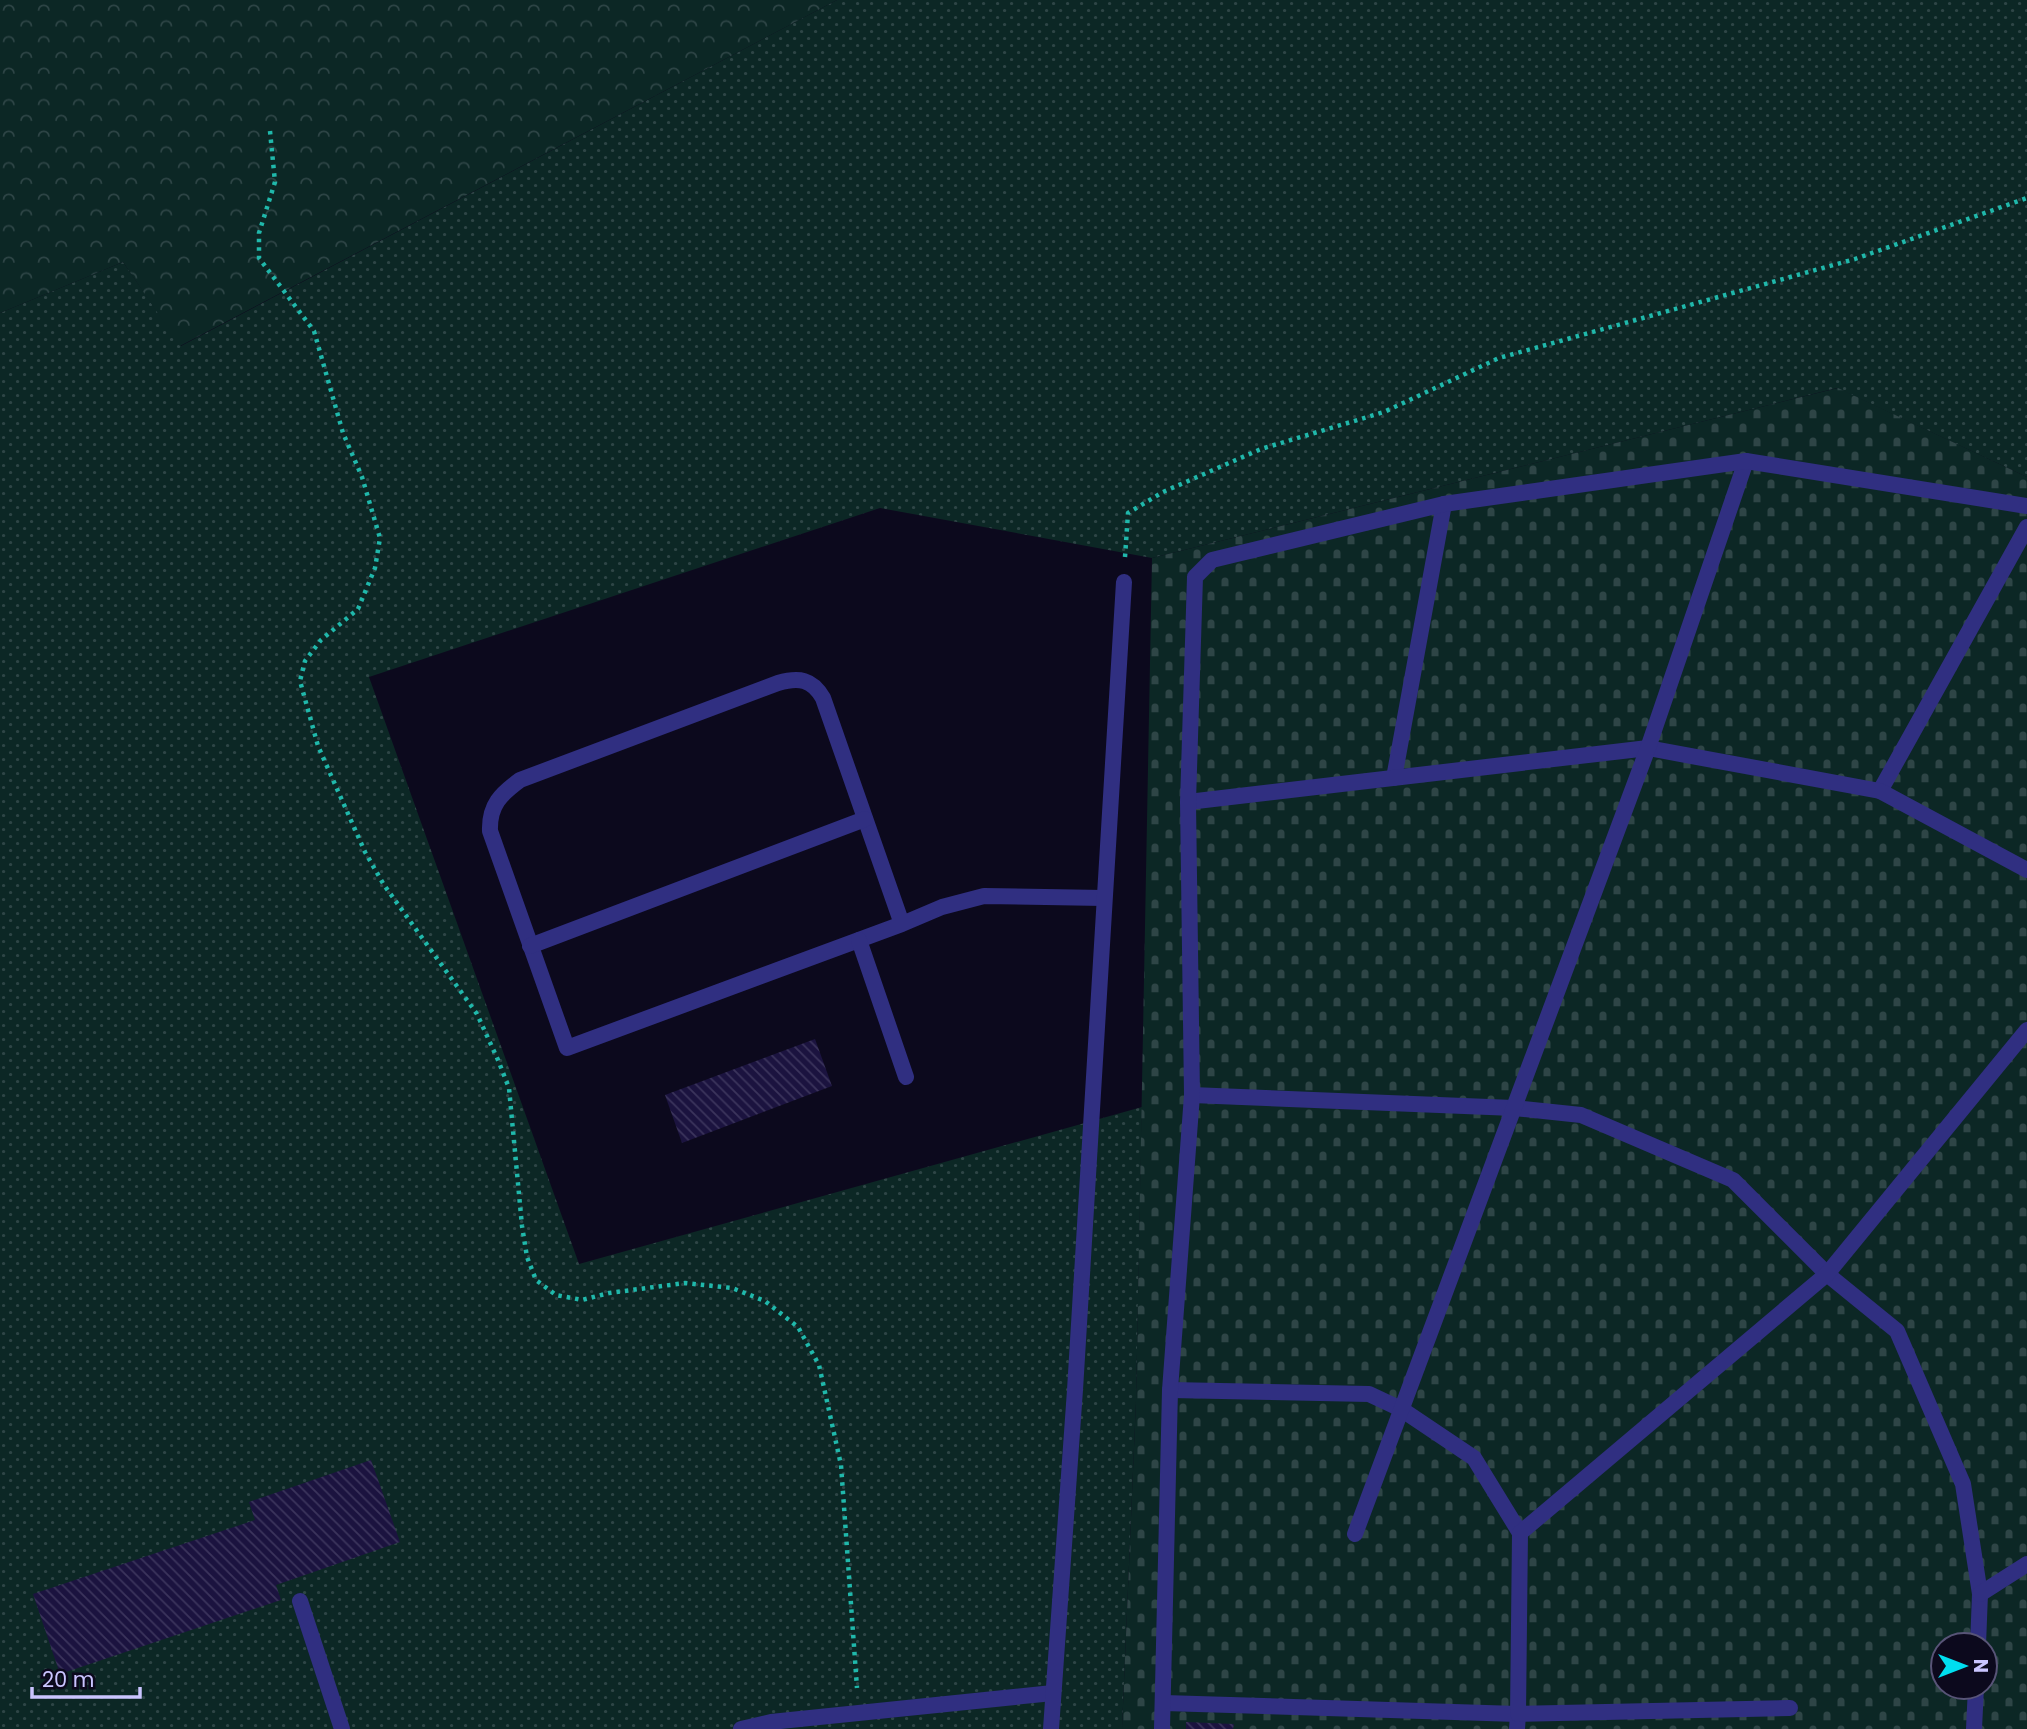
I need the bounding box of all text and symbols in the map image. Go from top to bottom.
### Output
north arrow [1929,1631,1999,1701]
scale bar [32,1656,140,1700]
text: N [1967,1659,1994,1673]
text: 20 m [42,1665,95,1694]

